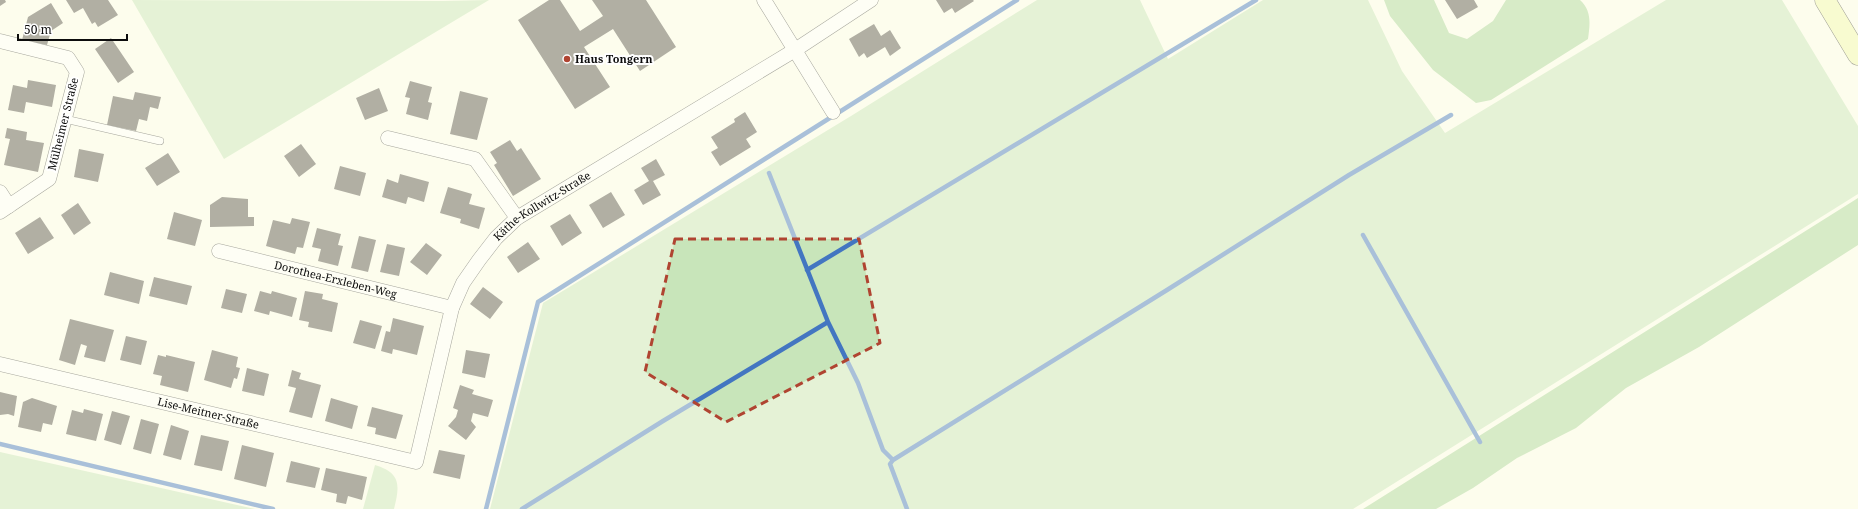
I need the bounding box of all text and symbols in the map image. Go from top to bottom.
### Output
scale bar [18,16,127,42]
text: 50 m [24,21,52,38]
place label: Haus Tongern [575,51,653,66]
marker: Haus Tongern [562,54,572,64]
street label: Mülheimer Straße [44,76,81,172]
street label: Käthe-Kollwitz-Straße [490,167,593,244]
street label: Dorothea-Erxleben-Weg [273,257,399,301]
street label: Lise-Meitner-Straße [156,393,261,432]

